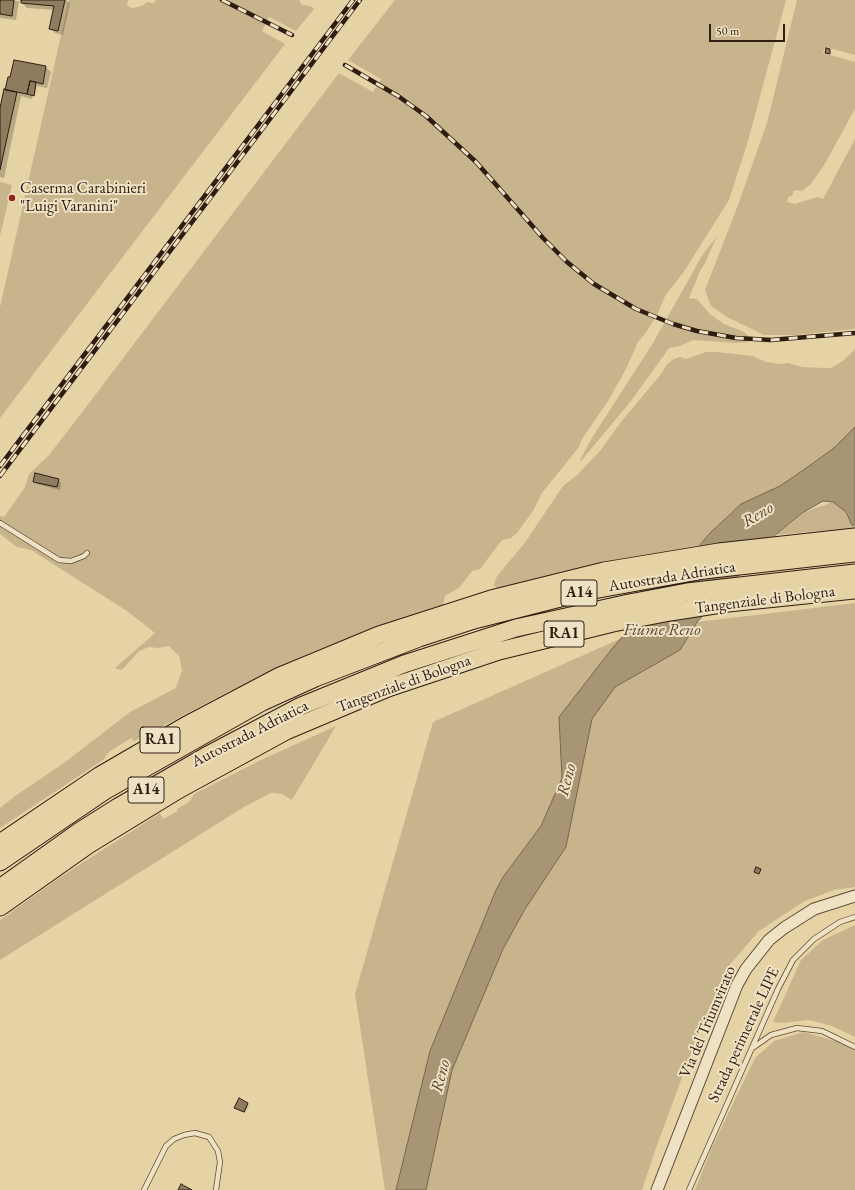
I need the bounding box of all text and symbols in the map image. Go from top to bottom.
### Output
scale bar [711,16,787,42]
text: 50 m [716,23,739,39]
place label: Caserma Carabinieri "Luigi Varanini" [20,179,146,217]
marker: Caserma Carabinieri "Luigi Varanini" [7,193,17,203]
water label: Reno [739,498,777,532]
street label: Autostrada Adriatica [607,557,737,597]
road number: A14 [561,580,597,606]
street label: Tangenziale di Bologna [694,582,836,618]
water label: Fiume Reno [623,620,701,640]
road number: RA1 [544,621,584,647]
street label: Tangenziale di Bologna [334,651,474,717]
street label: Autostrada Adriatica [188,696,312,772]
road number: RA1 [140,727,180,753]
water label: Reno [553,762,581,798]
road number: A14 [128,777,164,803]
street label: Via del Triumvirato [676,963,740,1081]
street label: Strada perimetrale LIPE [704,964,784,1106]
water label: Reno [427,1058,455,1094]

